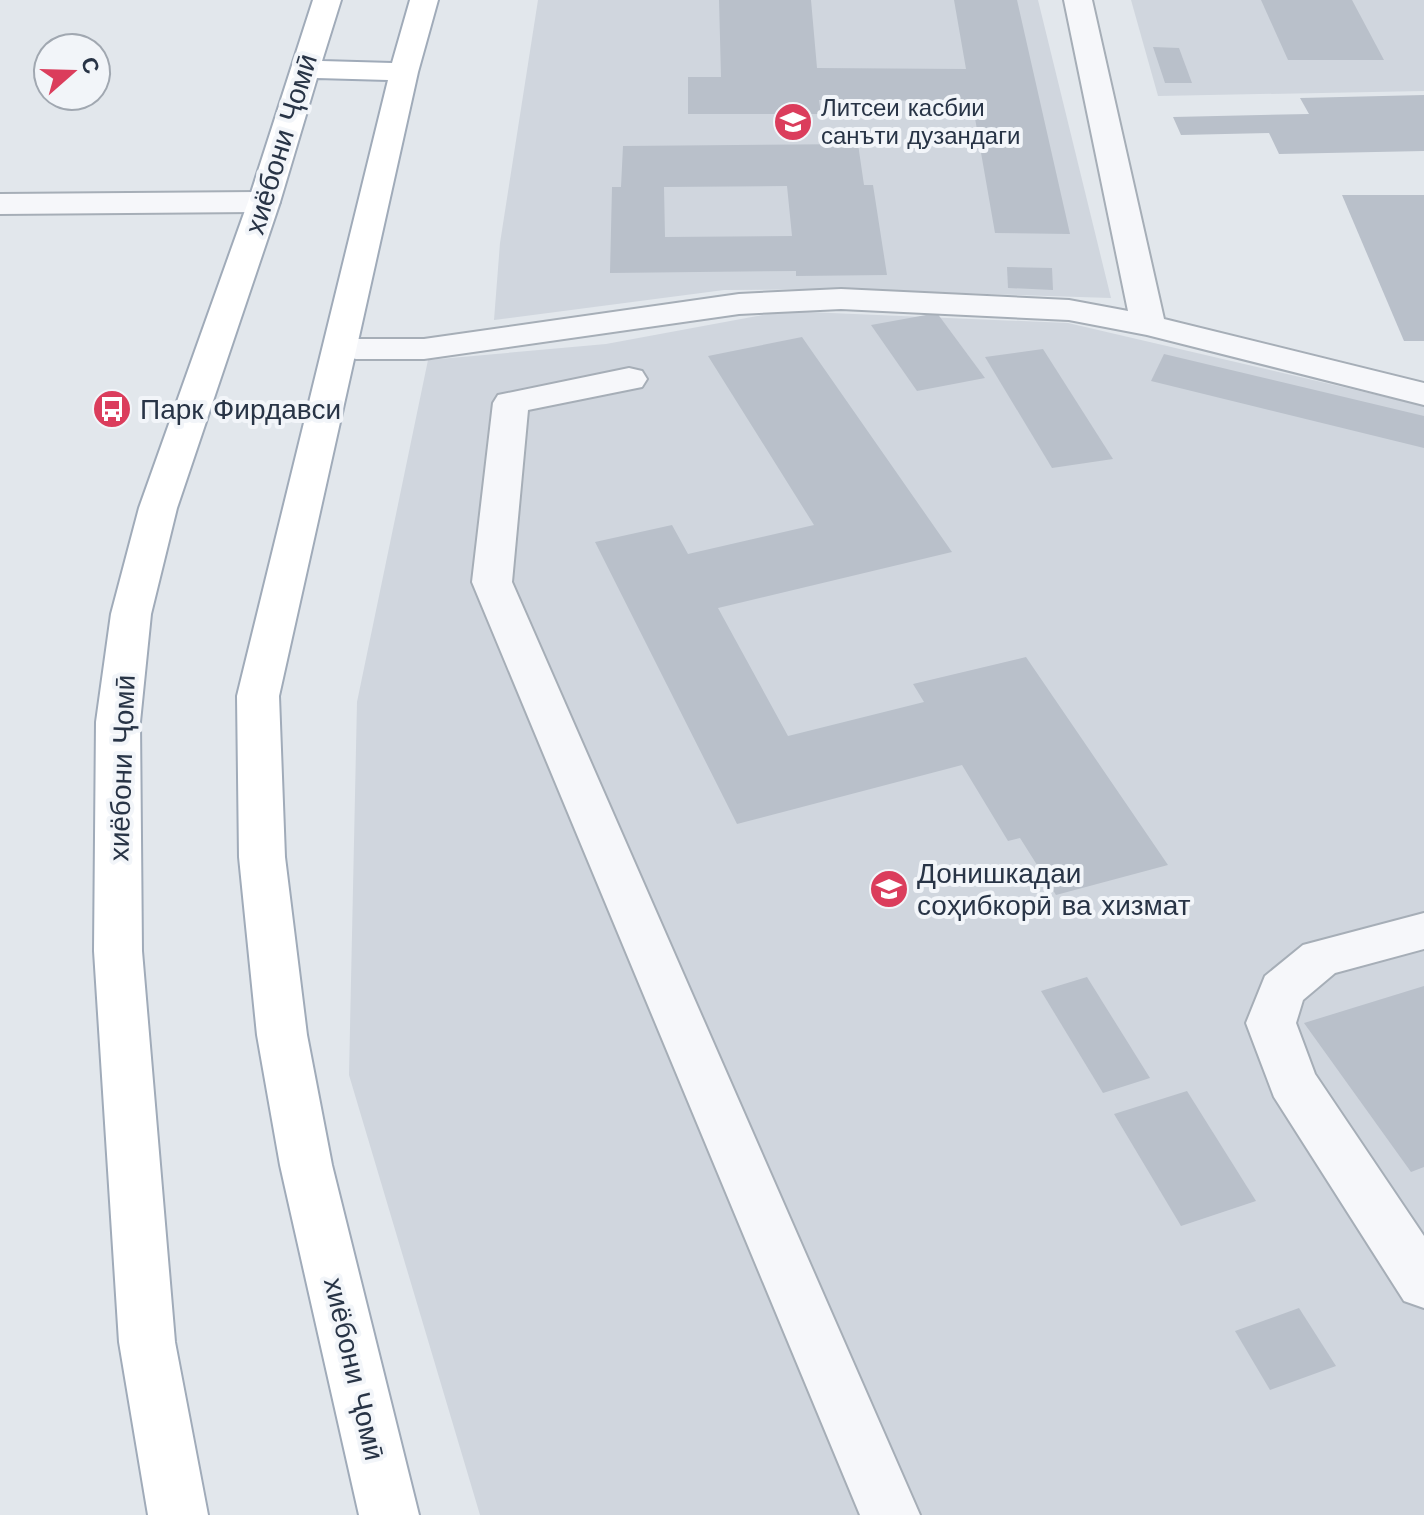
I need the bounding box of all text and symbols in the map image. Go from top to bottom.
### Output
north arrow [32,32,112,112]
street label: хиёбони Ҷомӣ [238,50,324,238]
text: С [76,54,105,77]
place label: Литсеи касбии санъти дузандаги [821,94,1020,150]
school or university icon: Литсеи касбии санъти дузандаги [772,101,814,143]
bus stop icon: Парк Фирдавси [91,388,133,430]
place label: Парк Фирдавси [140,393,341,426]
street label: хиёбони Ҷомӣ [102,674,142,862]
place label: Донишкадаи соҳибкорӣ ва хизмат [917,857,1191,922]
school or university icon: Донишкадаи соҳибкорӣ ва хизмат [868,868,910,910]
street label: хиёбони Ҷомӣ [317,1274,391,1464]

